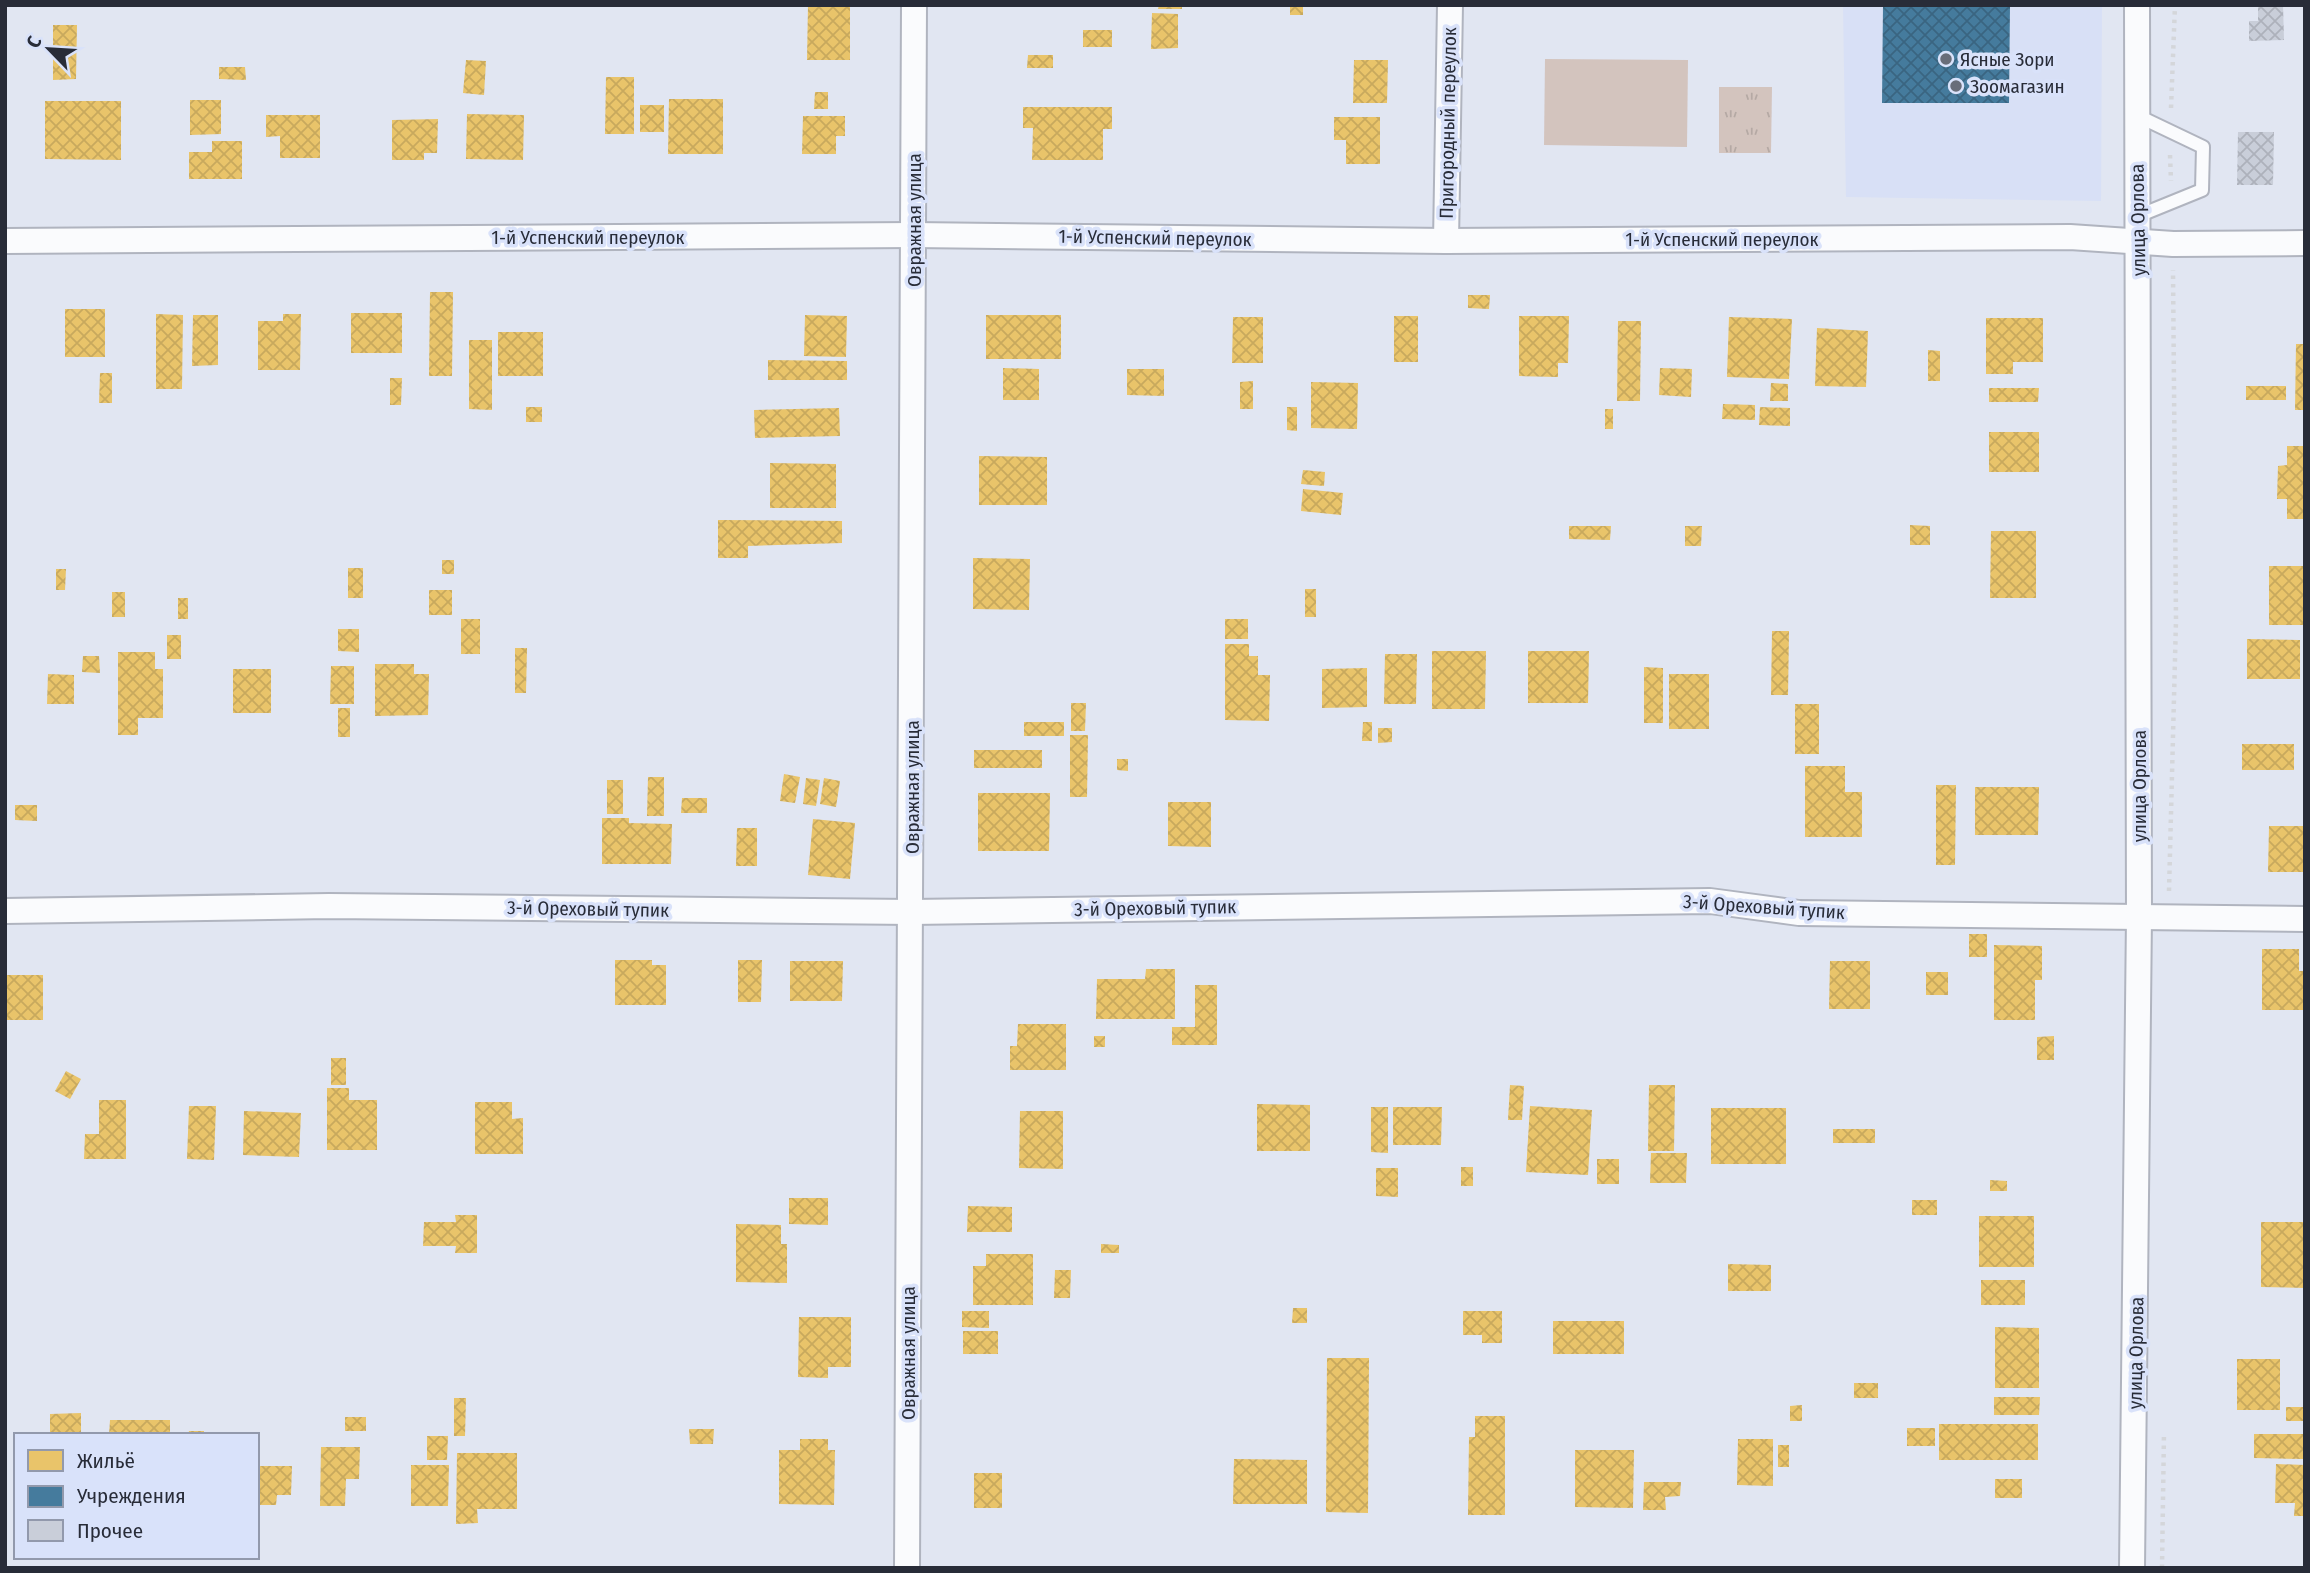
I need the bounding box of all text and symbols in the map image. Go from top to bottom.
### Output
north arrow [14,14,84,84]
street label: Пригородный переулок [1435,27,1461,219]
text: С [22,33,47,51]
place label: Ясные Зори [1960,48,2055,71]
marker: Ясные Зори [1938,51,1954,67]
place label: Зоомагазин [1970,75,2065,98]
marker: Зоомагазин [1948,78,1964,94]
street label: Овражная улица [903,153,926,287]
street label: улица Орлова [2126,164,2150,276]
street label: 1-й Успенский переулок [1058,225,1252,251]
street label: 1-й Успенский переулок [491,226,685,249]
street label: 1-й Успенский переулок [1625,228,1819,251]
street label: Овражная улица [901,720,924,854]
street label: улица Орлова [2128,730,2151,842]
street label: 3-й Ореховый тупик [1682,890,1846,924]
street label: 3-й Ореховый тупик [1074,895,1236,921]
street label: 3-й Ореховый тупик [507,896,669,922]
street label: Овражная улица [897,1286,920,1420]
street label: улица Орлова [2124,1297,2148,1409]
legend [14,1433,259,1559]
text: Жильё [77,1448,135,1474]
text: Учреждения [76,1483,186,1509]
text: Прочее [77,1518,143,1544]

